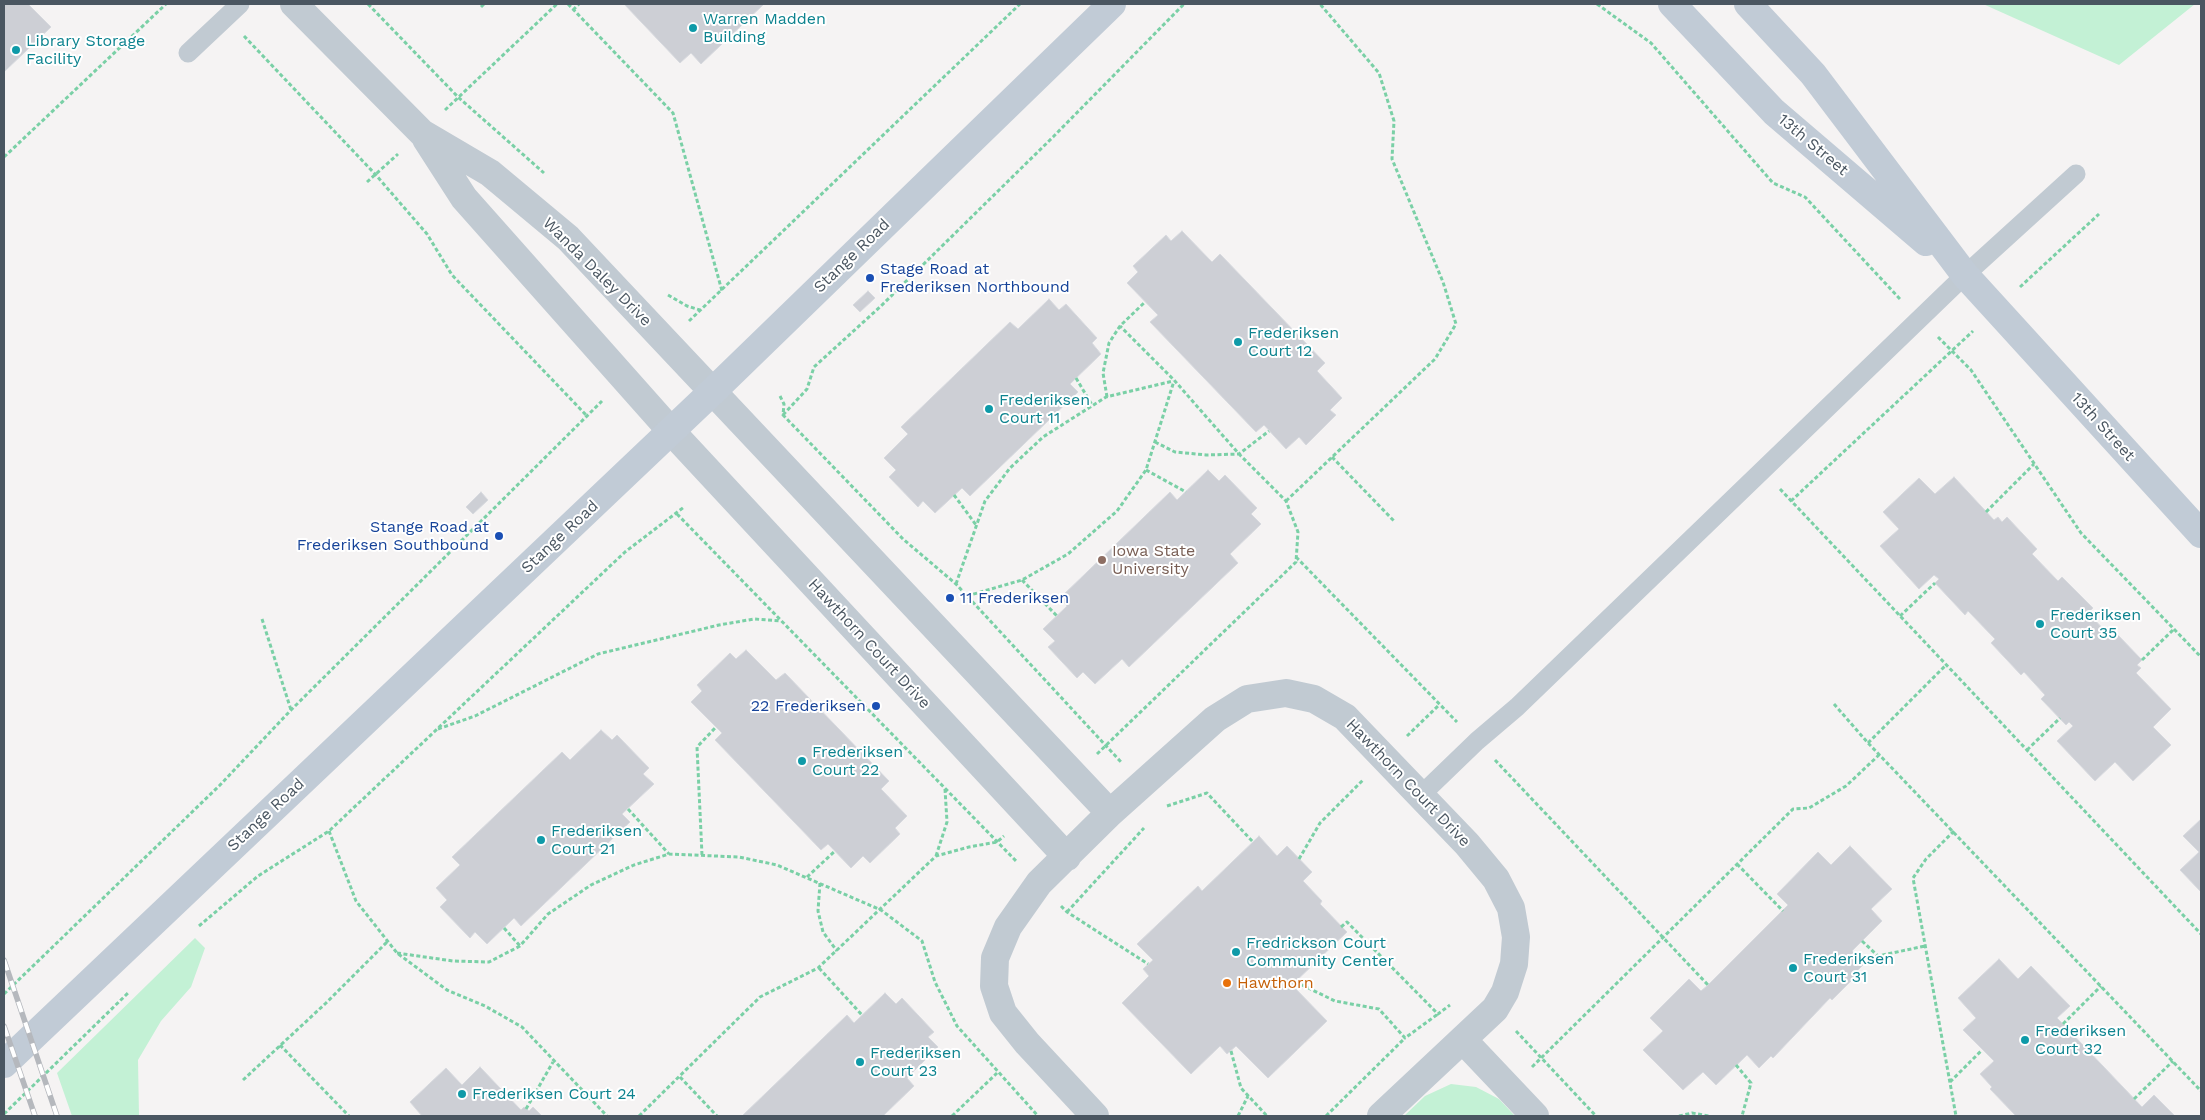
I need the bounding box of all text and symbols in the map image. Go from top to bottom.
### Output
place label: Warren Madden Building [703,9,826,47]
marker: Warren Madden Building [687,22,699,34]
place label: Library Storage Facility [26,31,145,69]
marker: Library Storage Facility [10,44,22,56]
street label: 13th Street [1774,110,1852,180]
street label: Wanda Daley Drive [539,214,655,330]
street label: Stange Road [810,215,894,297]
place label: Stage Road at Frederiksen Northbound [880,259,1070,297]
marker: Stage Road at Frederiksen Northbound [864,272,876,284]
place label: Frederiksen Court 12 [1248,323,1339,361]
marker: Frederiksen Court 12 [1232,336,1244,348]
street label: 13th Street [2067,389,2139,465]
place label: Frederiksen Court 11 [999,390,1090,428]
marker: Frederiksen Court 11 [983,403,995,415]
street label: Stange Road [518,497,602,577]
place label: Stange Road at Frederiksen Southbound [297,517,489,555]
marker: Stange Road at Frederiksen Southbound [493,530,505,542]
place label: Iowa State University [1112,541,1195,579]
marker: Iowa State University [1096,554,1108,566]
street label: Hawthorn Court Drive [804,575,934,713]
place label: 11 Frederiksen [960,588,1069,608]
marker: 11 Frederiksen [944,592,956,604]
place label: Frederiksen Court 35 [2050,605,2141,643]
marker: Frederiksen Court 35 [2034,618,2046,630]
place label: 22 Frederiksen [751,696,866,716]
marker: 22 Frederiksen [870,700,882,712]
street label: Hawthorn Court Drive [1342,715,1474,851]
place label: Frederiksen Court 22 [812,742,903,780]
marker: Frederiksen Court 22 [796,755,808,767]
street label: Stange Road [224,775,308,855]
place label: Frederiksen Court 21 [551,821,642,859]
marker: Frederiksen Court 21 [535,834,547,846]
place label: Fredrickson Court Community Center [1246,933,1394,971]
marker: Fredrickson Court Community Center [1230,946,1242,958]
place label: Frederiksen Court 31 [1803,949,1894,987]
marker: Frederiksen Court 31 [1787,962,1799,974]
place label: Hawthorn [1237,973,1314,993]
marker: Hawthorn [1221,977,1233,989]
place label: Frederiksen Court 32 [2035,1021,2126,1059]
marker: Frederiksen Court 32 [2019,1034,2031,1046]
place label: Frederiksen Court 23 [870,1043,961,1081]
marker: Frederiksen Court 23 [854,1056,866,1068]
place label: Frederiksen Court 24 [472,1084,636,1104]
marker: Frederiksen Court 24 [456,1088,468,1100]

